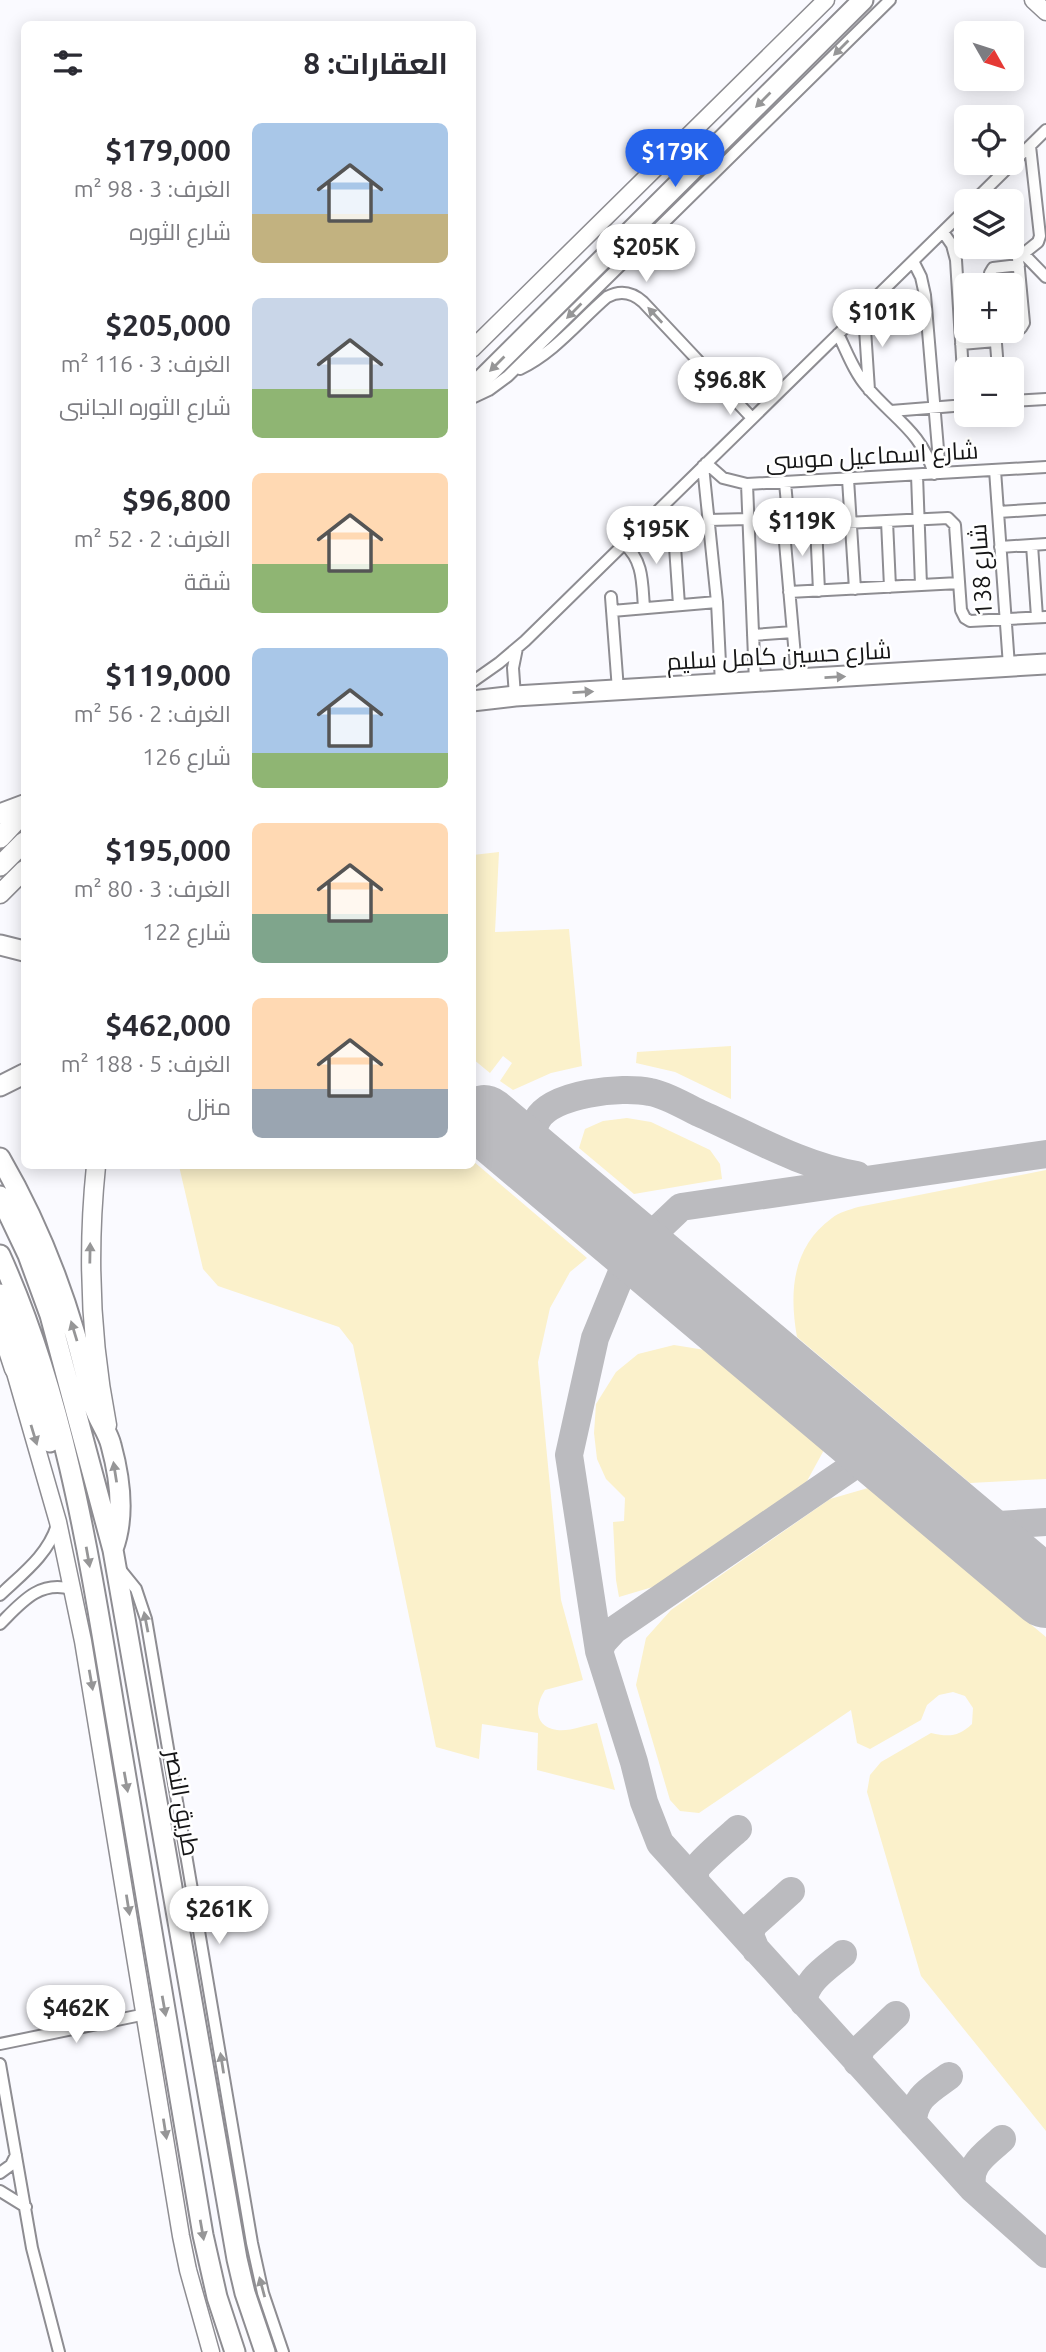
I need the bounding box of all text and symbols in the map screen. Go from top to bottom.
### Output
north arrow [954,21,1024,91]
map controls [954,21,1024,427]
one-way arrow [833,39,850,56]
icon: filters [49,44,87,82]
text: العقارات: 8 [303,46,448,80]
one-way arrow [755,91,771,108]
button: locate [954,105,1024,175]
pin: $179K [626,130,724,189]
text: $179,000 [105,133,231,167]
text: $179K [641,139,709,164]
icon: home [308,151,392,235]
text: الغرف: 3 · 98 m² [74,176,231,201]
button: layers [954,189,1024,259]
text: شارع الثوره [129,219,231,244]
pin: $205K [597,224,695,284]
text: $205K [612,234,680,259]
button: + [954,273,1024,343]
pin: $101K [833,290,931,349]
text: $101K [848,299,916,324]
one-way arrow [566,302,583,319]
one-way arrow [647,306,663,324]
text: $205,000 [105,308,231,342]
icon: home [308,326,392,410]
text: الغرف: 3 · 116 m² [61,351,231,376]
one-way arrow [489,356,506,373]
button: − [954,357,1024,427]
pin: $96.8K [673,358,787,417]
text: $96.8K [694,367,766,392]
text: شارع الثوره الجانبى [59,394,231,419]
street label: شارع اسماعيل موسى [765,436,979,478]
text: $96,800 [122,483,231,517]
pin: $119K [753,498,851,558]
icon: home [308,501,392,585]
pin: $195K [607,506,705,566]
text: $119K [768,508,836,533]
text: $195K [622,516,690,541]
street label: شارع 138 [964,523,1000,617]
text: الغرف: 2 · 52 m² [74,526,231,551]
text: شقة [184,569,231,594]
street label: شارع حسين كامل سليم [666,636,892,678]
text: $119,000 [105,658,231,692]
one-way arrow [824,671,846,682]
icon: home [308,676,392,760]
one-way arrow [572,686,594,697]
text: الغرف: 2 · 56 m² [74,701,231,726]
text: شارع 126 [142,744,231,769]
text: $195,000 [105,833,231,867]
icon: home [308,851,392,935]
text: الغرف: 3 · 80 m² [74,876,231,901]
text: شارع 122 [142,919,231,944]
text: $462,000 [105,1008,231,1042]
icon: home [308,1026,392,1110]
text: الغرف: 5 · 188 m² [61,1051,231,1076]
text: منزل [187,1094,231,1119]
one-way arrow [84,1241,96,1263]
one-way arrow [69,1320,79,1341]
one-way arrow [29,1424,39,1445]
one-way arrow [109,1461,120,1483]
one-way arrow [83,1547,94,1569]
one-way arrow [140,1611,151,1633]
one-way arrow [85,1669,96,1691]
street label: طريق النصر [158,1746,205,1858]
one-way arrow [121,1771,132,1793]
pin: $261K [170,1886,268,1946]
one-way arrow [123,1894,134,1916]
text: $261K [185,1896,253,1921]
pin: $462K [27,1986,125,2045]
text: $462K [42,1995,110,2020]
one-way arrow [159,1995,170,2017]
one-way arrow [216,2052,227,2074]
one-way arrow [160,2118,171,2140]
one-way arrow [197,2219,208,2241]
one-way arrow [256,2276,266,2297]

